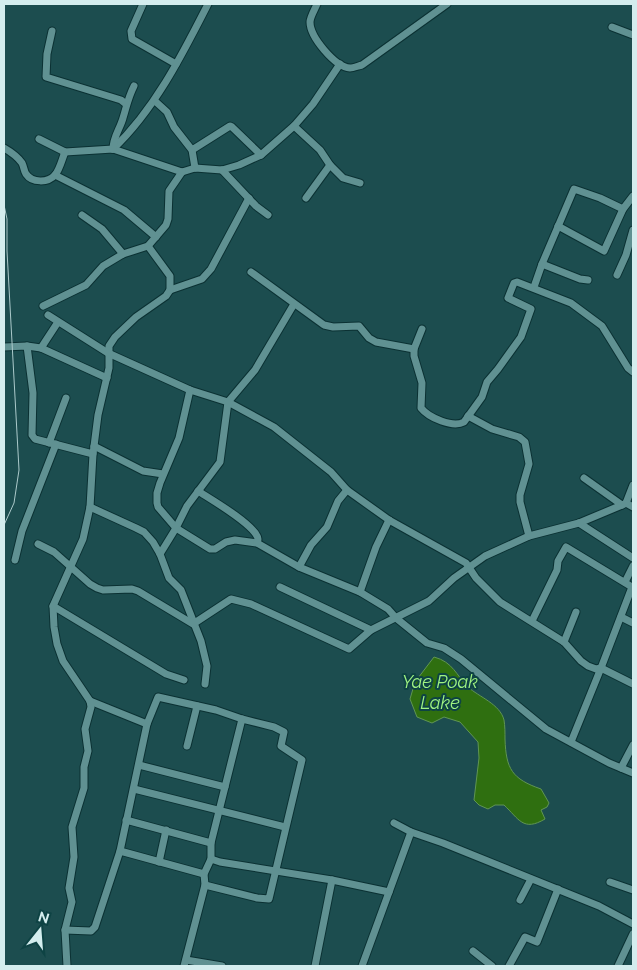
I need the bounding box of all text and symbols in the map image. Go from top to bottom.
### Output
water label: Yae Poak Lake [402,671,478,713]
north arrow [15,905,65,955]
text: N [36,908,51,927]

